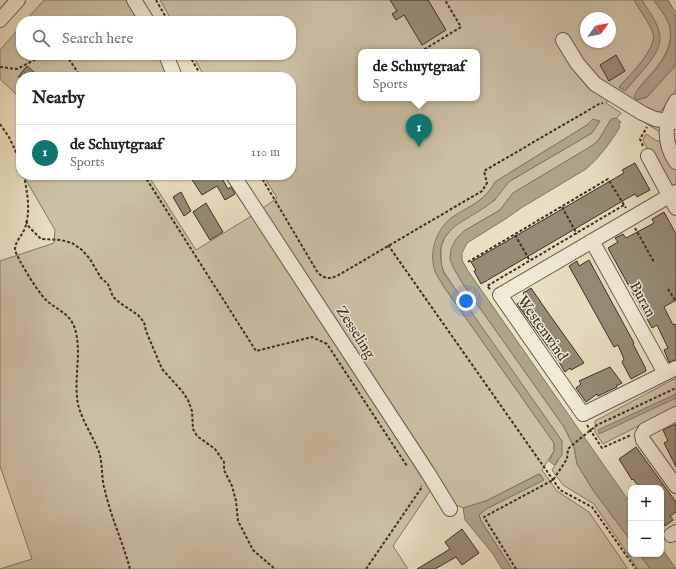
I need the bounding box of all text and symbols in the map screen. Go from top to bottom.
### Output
north arrow [580,12,616,48]
search box [16,16,296,60]
icon: search [30,27,52,49]
text: Search here [62,29,133,48]
popup [358,49,480,101]
text: de Schuytgraaf [373,57,465,76]
text: Sports [373,76,407,93]
text: Nearby [32,88,85,109]
pin: 1 [406,114,432,147]
text: de Schuytgraaf [70,135,163,154]
text: 1 [43,144,47,161]
text: 110 m [251,144,280,161]
text: Sports [70,154,105,171]
street label: Buran [625,278,660,320]
your location [456,291,476,311]
street label: Westenwind [513,292,573,365]
street label: Zesseling [332,302,380,363]
map controls [628,485,664,557]
button: + [628,485,664,521]
button: − [628,521,664,557]

